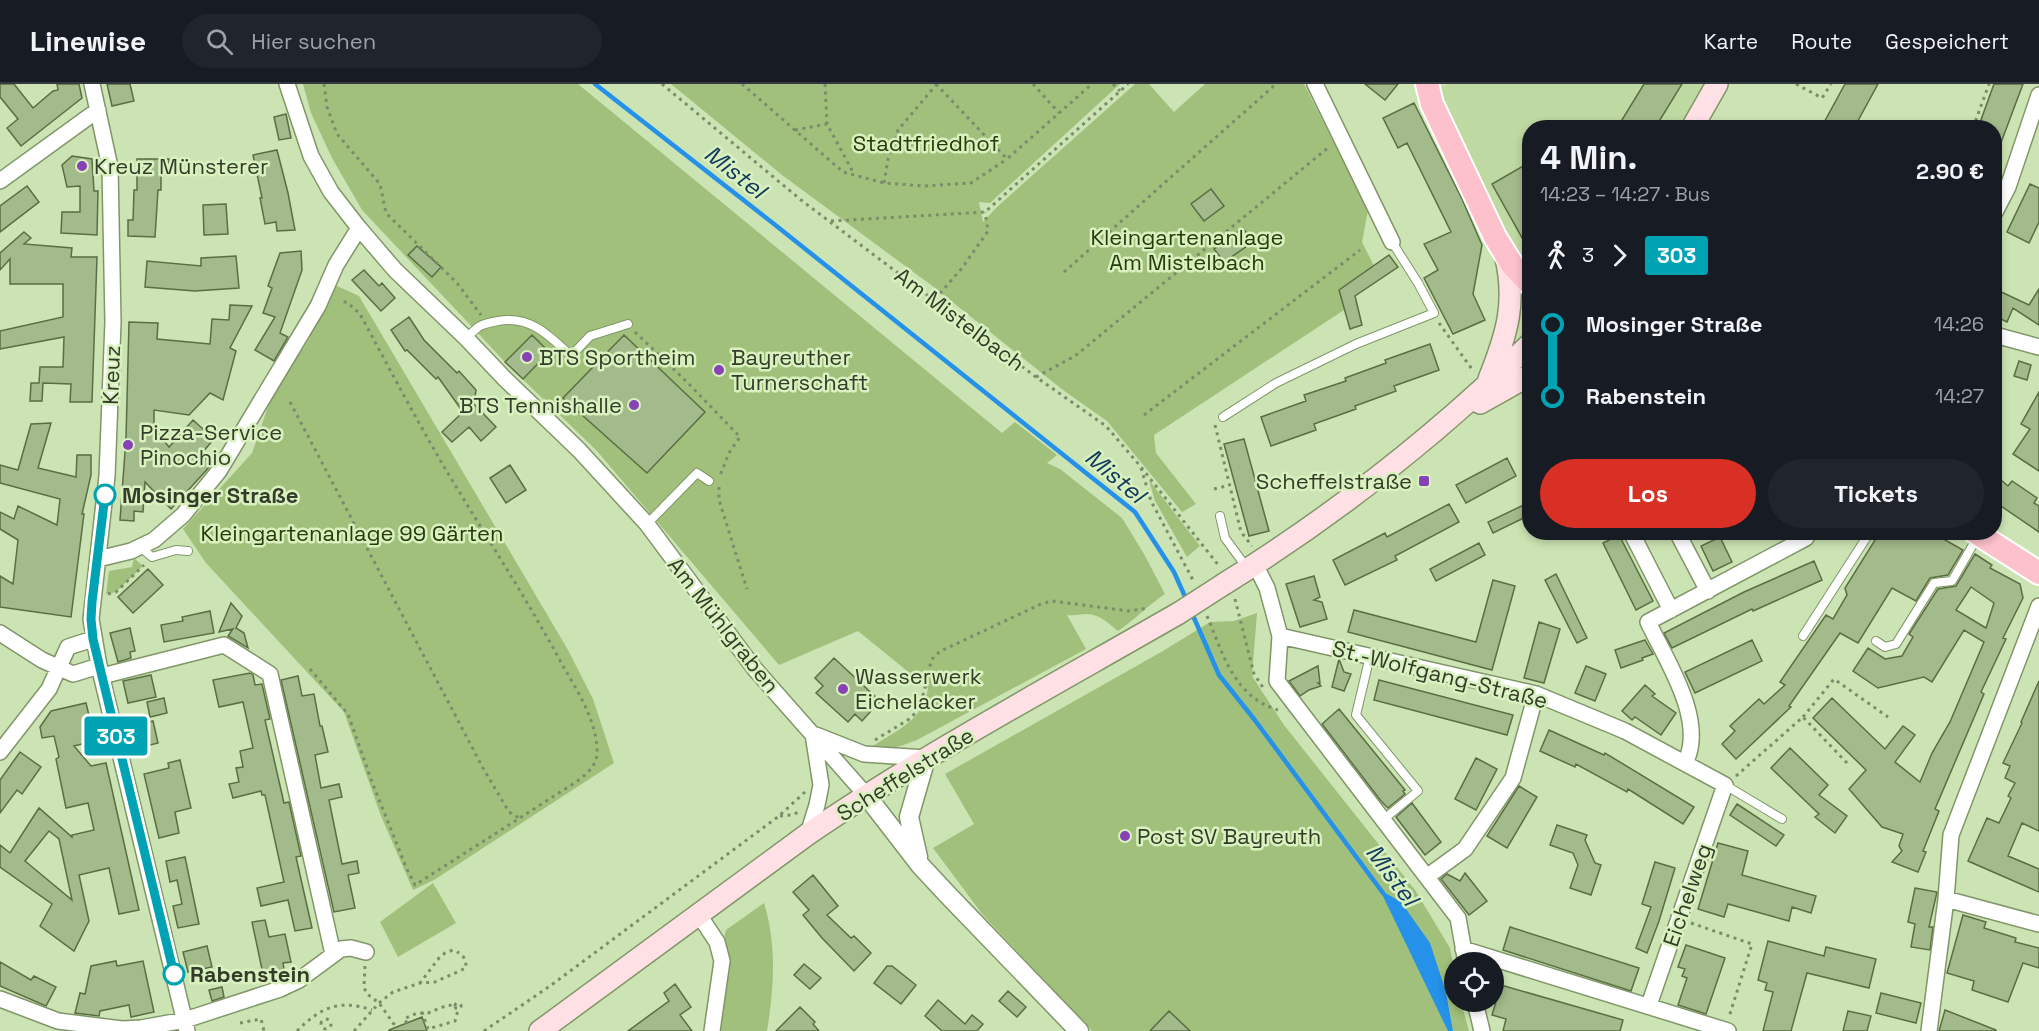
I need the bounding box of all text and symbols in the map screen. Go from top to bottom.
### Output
search box [182,14,602,68]
text: Linewise [30,23,146,59]
icon: search [203,25,236,58]
text: Hier suchen [251,27,376,55]
text: Karte [1704,28,1758,55]
text: Route [1791,28,1852,55]
text: Gespeichert [1885,28,2009,55]
park label: Stadtfriedhof [853,129,1000,157]
text: 4 Min. [1540,137,1637,179]
water label: Mistel [698,138,775,207]
place label: Kreuz Münsterer [94,152,268,180]
text: 2.90 € [1916,157,1984,185]
marker: Kreuz Münsterer [75,159,89,173]
text: 14:23 – 14:27 · Bus [1540,181,1710,207]
park label: Kleingartenanlage Am Mistelbach [1090,223,1284,276]
icon: walk [1540,239,1573,272]
icon: forward [1603,239,1636,272]
text: 3 [1582,242,1594,268]
text: 303 [1657,242,1696,269]
street label: Am Mistelbach [889,261,1031,377]
text: Mosinger Straße [1586,310,1762,338]
text: 14:26 [1934,311,1984,337]
place label: BTS Sportheim [539,343,695,371]
place label: Bayreuther Turnerschaft [731,343,868,396]
street label: Kreuz [96,345,126,405]
marker: BTS Sportheim [520,350,534,364]
marker: Bayreuther Turnerschaft [712,363,726,377]
text: Rabenstein [1586,382,1706,410]
text: 14:27 [1935,383,1984,409]
place label: BTS Tennishalle [459,391,622,419]
marker: BTS Tennishalle [627,398,641,412]
place label: Pizza-Service Pinochio [140,418,282,471]
marker: Pizza-Service Pinochio [121,438,135,452]
water label: Mistel [1079,441,1154,512]
button: Los [1540,459,1756,528]
button: Tickets [1768,459,1984,528]
place label: Scheffelstraße [1256,467,1412,495]
marker: Scheffelstraße [1417,474,1431,488]
place label: Mosinger Straße [122,481,298,509]
marker: Mosinger Straße [94,484,116,506]
park label: Kleingartenanlage 99 Gärten [201,519,503,547]
street label: Am Mühlgraben [662,551,786,699]
street label: St.-Wolfgang-Straße [1329,634,1551,714]
place label: Wasserwerk Eichelacker [855,662,982,715]
marker: Wasserwerk Eichelacker [836,682,850,696]
line badge: 303 [82,716,150,756]
street label: Scheffelstraße [831,721,979,827]
text: 303 [96,723,136,750]
place label: Post SV Bayreuth [1137,822,1321,850]
marker: Post SV Bayreuth [1118,829,1132,843]
water label: Mistel [1359,838,1428,914]
street label: Eichelweg [1656,840,1718,950]
map controls [1444,952,1504,1012]
button: locate [1444,952,1504,1012]
place label: Rabenstein [190,960,310,988]
marker: Rabenstein [163,963,185,985]

